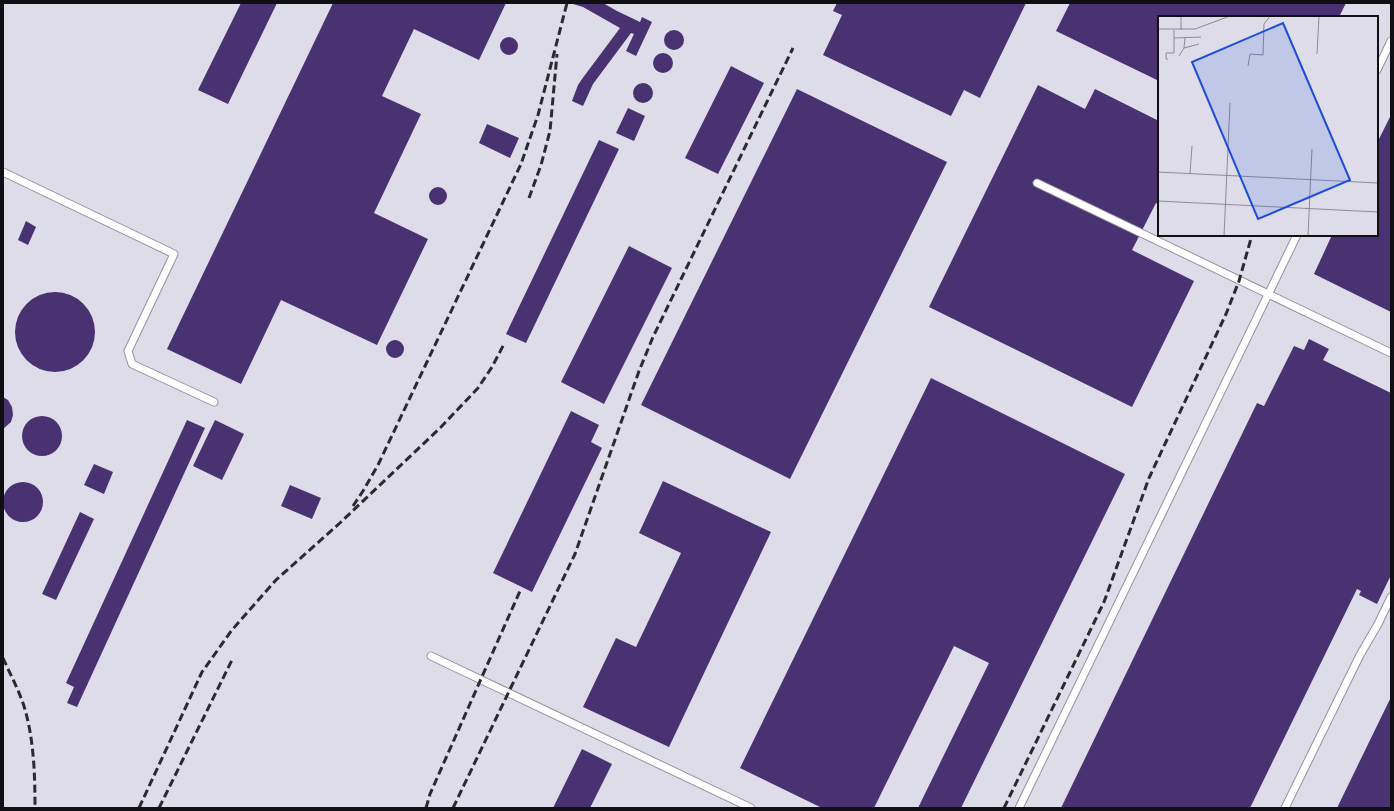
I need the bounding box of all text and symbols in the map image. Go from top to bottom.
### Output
inset map [1158,16,1378,236]

